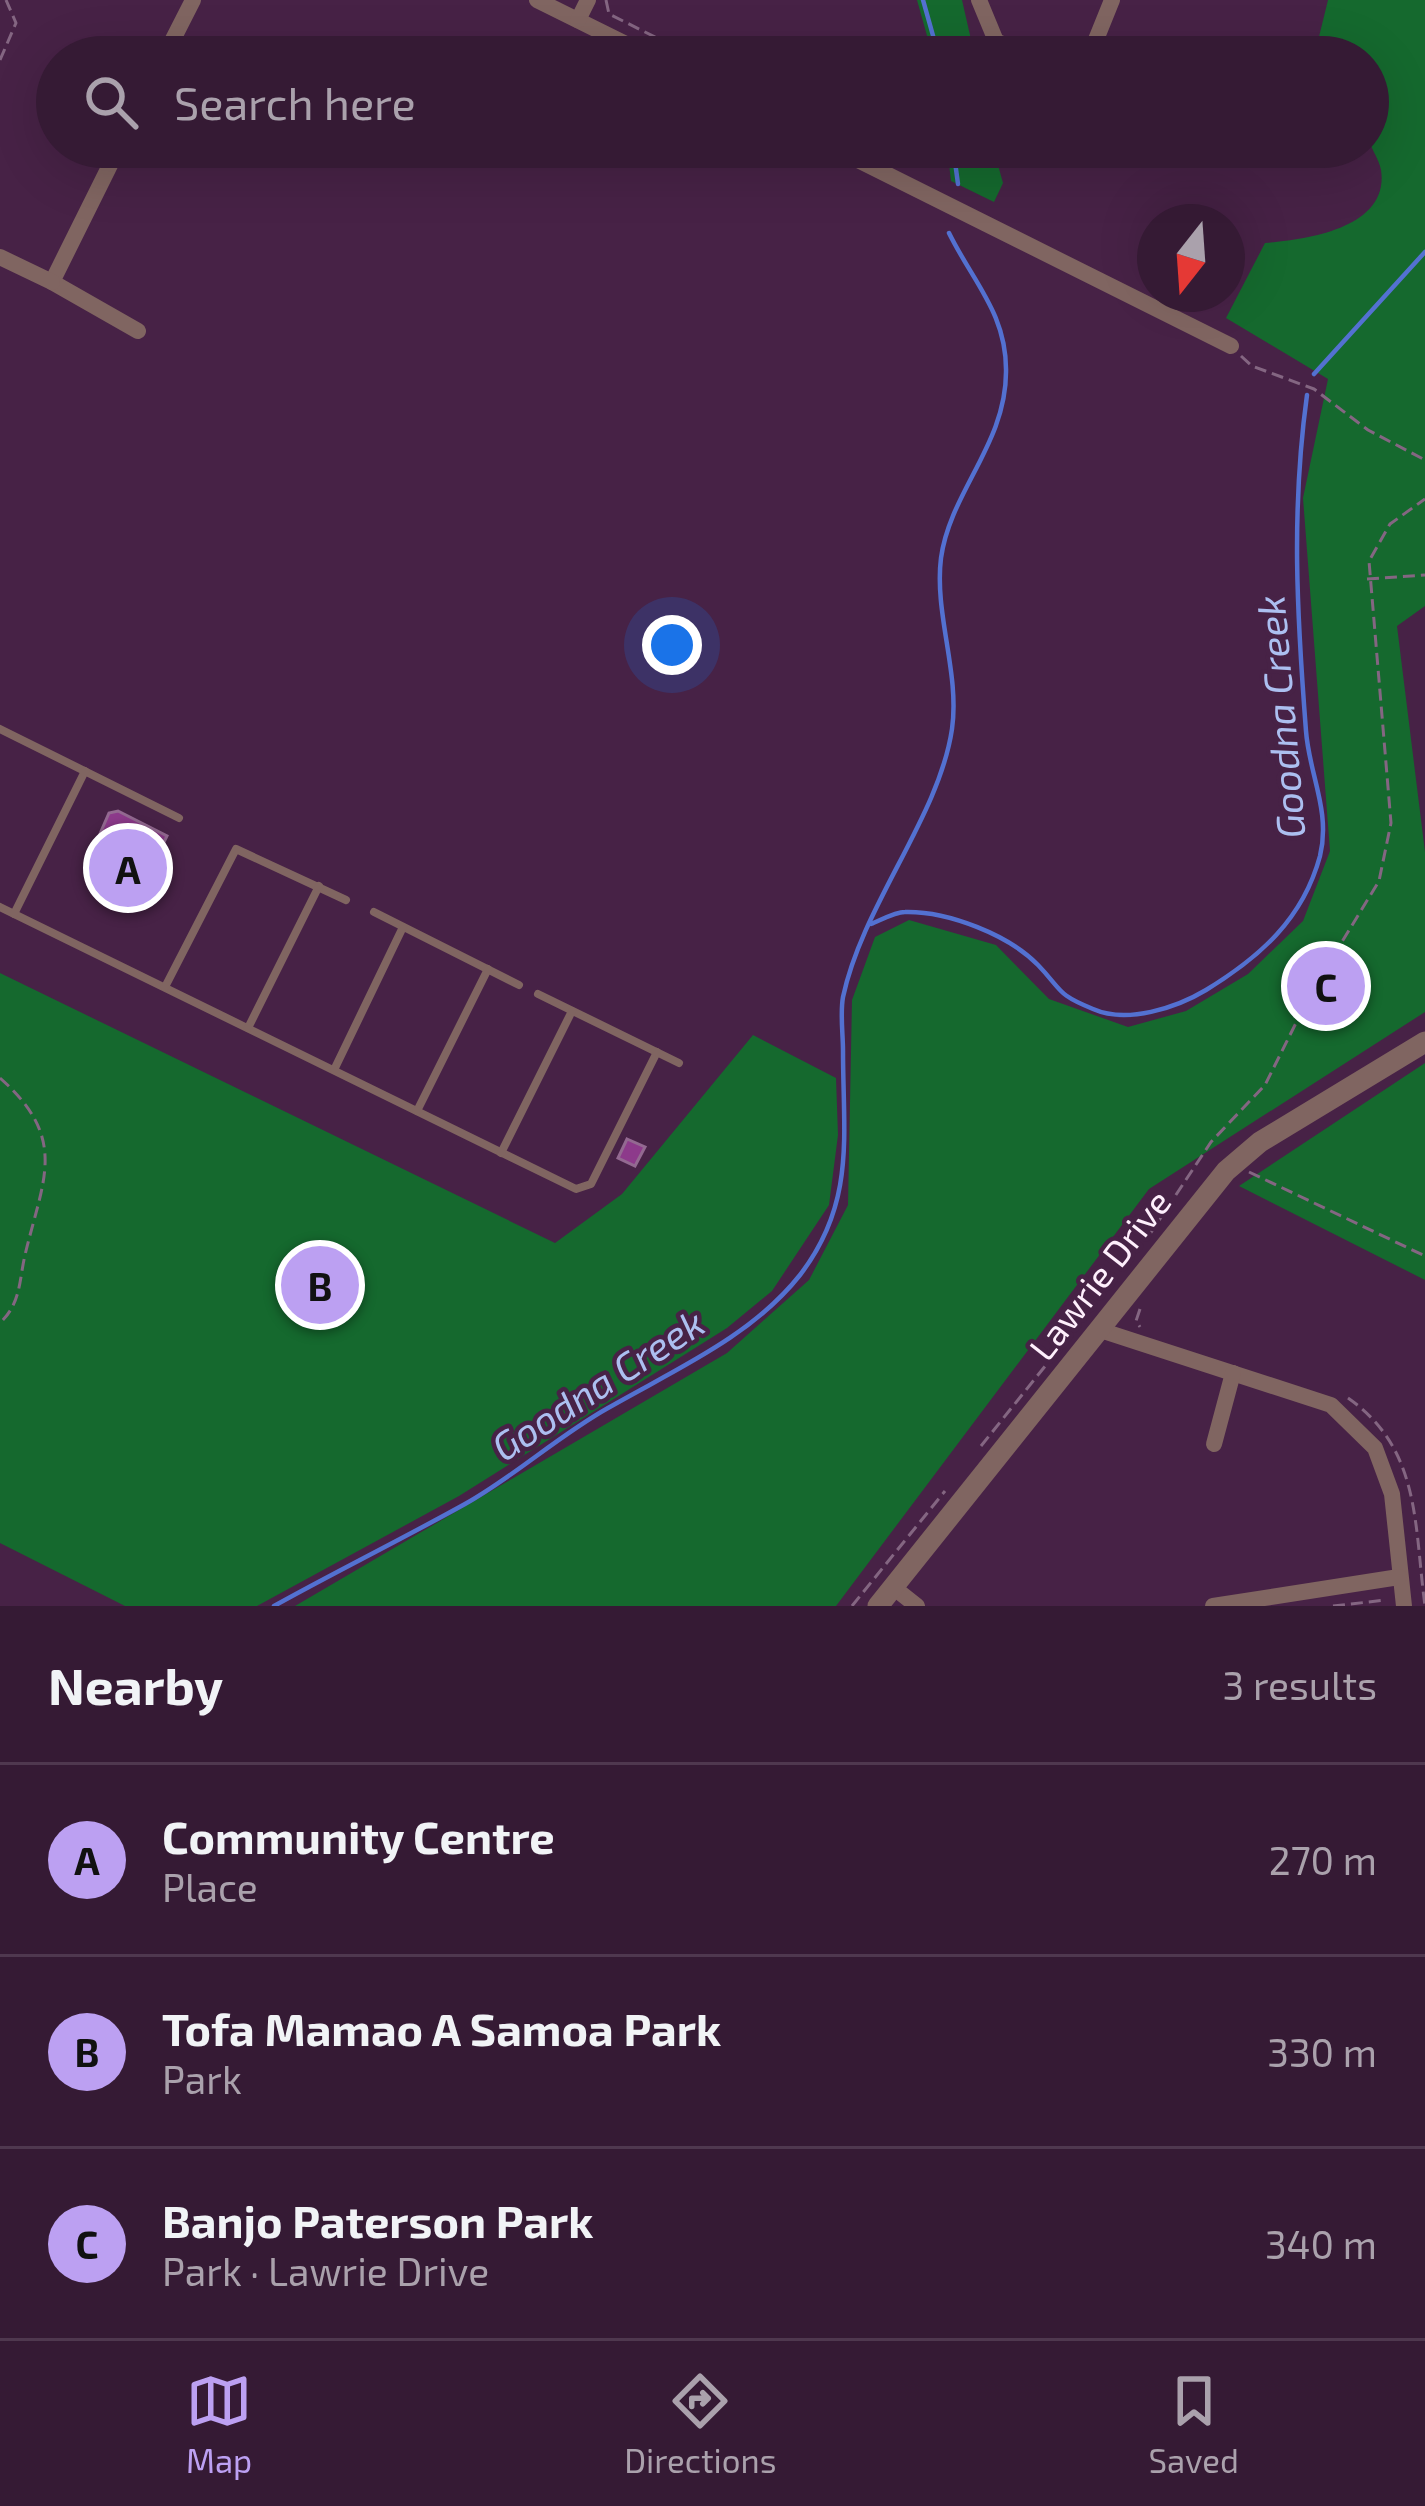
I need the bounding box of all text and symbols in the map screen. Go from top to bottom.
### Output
search box [36,36,1389,168]
icon: search [78,69,144,135]
text: Search here [174,75,416,129]
north arrow [1137,204,1245,312]
water label: Goodna Creek [1245,594,1314,841]
your location [642,615,702,675]
pin: A [89,823,167,913]
pin: C [1287,941,1365,1031]
street label: Lawrie Drive [1019,1180,1179,1368]
pin: B [281,1240,359,1330]
water label: Goodna Creek [482,1298,712,1470]
text: Nearby [48,1654,223,1715]
text: 3 results [1223,1661,1377,1708]
text: Community Centre [162,1809,555,1863]
text: A [74,1836,100,1883]
text: 270 m [1269,1836,1377,1883]
text: Place [162,1863,258,1910]
text: Tofa Mamao A Samoa Park [162,2001,721,2055]
text: B [75,2028,99,2075]
text: 330 m [1267,2028,1377,2075]
text: Park [162,2055,242,2102]
text: Banjo Paterson Park [162,2193,593,2247]
text: C [76,2220,98,2267]
text: 340 m [1265,2220,1377,2267]
text: Park · Lawrie Drive [162,2247,489,2294]
tab: Map [186,2368,252,2480]
tab: Directions [624,2368,776,2480]
tab: Saved [1148,2368,1239,2480]

